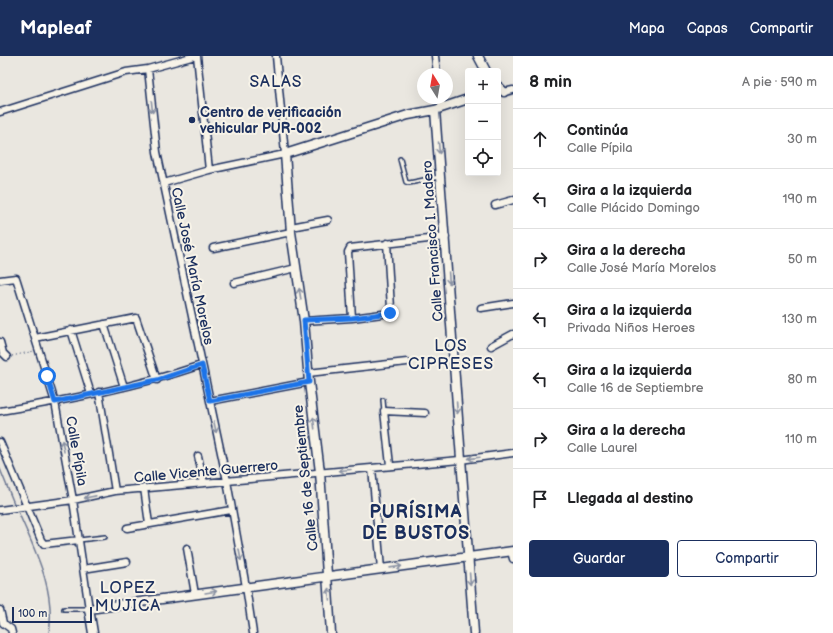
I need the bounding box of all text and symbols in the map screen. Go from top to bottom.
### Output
text: Mapleaf [20,17,92,40]
text: Mapa [629,20,665,37]
text: Capas [687,20,728,37]
text: Compartir [750,20,813,37]
north arrow [417,68,453,104]
map controls [465,68,501,176]
button: + [465,68,501,104]
text: 8 min [529,72,572,92]
district label: SALAS [249,73,303,92]
text: A pie · 590 m [742,74,817,90]
one-way arrow [149,100,156,113]
place label: Centro de verificación vehicular PUR-002 [199,104,342,137]
button: − [465,104,501,140]
marker: Centro de verificación vehicular PUR-002 [187,115,197,125]
text: Continúa [567,121,628,140]
icon: ahead [529,128,551,150]
text: 30 m [787,131,817,147]
button: locate [465,140,501,176]
text: Calle Pípila [567,140,633,156]
one-way arrow [435,141,442,154]
street label: Calle Francisco I. Madero [418,160,447,322]
text: Gira a la izquierda [567,181,692,200]
street label: Calle José María Morelos [168,186,218,346]
icon: left [529,188,551,210]
text: 190 m [783,191,817,207]
text: Calle Plácido Domingo [567,200,700,216]
text: Gira a la derecha [567,241,686,260]
icon: right [529,248,551,270]
text: 50 m [788,251,817,267]
text: Calle José María Morelos [567,260,716,276]
one-way arrow [445,271,452,284]
one-way arrow [296,288,304,301]
text: Gira a la izquierda [567,301,692,320]
route end [381,304,399,322]
icon: left [529,308,551,330]
text: 130 m [782,311,817,327]
text: Privada Niños Heroes [567,320,695,336]
district label: LOS CIPRESES [408,337,494,374]
text: Gira a la izquierda [567,361,692,380]
route start [38,367,56,385]
icon: left [529,368,551,390]
text: 80 m [788,371,817,387]
text: Calle 16 de Septiembre [567,380,703,396]
one-way arrow [453,401,460,414]
street label: Calle 16 de Septiembre [289,404,322,552]
street label: Calle Pípila [62,415,91,487]
one-way arrow [310,417,318,430]
one-way arrow [212,420,220,433]
text: Gira a la derecha [567,421,686,440]
icon: right [529,428,551,450]
text: 110 m [785,431,817,447]
one-way arrow [59,440,67,453]
text: Calle Laurel [567,440,637,456]
one-way arrow [468,454,481,462]
street label: Calle Vicente Guerrero [133,457,279,486]
one-way arrow [339,467,352,474]
icon: arrive [529,488,551,510]
text: Llegada al destino [567,489,693,508]
one-way arrow [84,493,97,501]
district label: PURÍSIMA DE BUSTOS [362,499,470,544]
button: Guardar [529,540,669,577]
button: Compartir [677,540,817,577]
one-way arrow [236,548,244,561]
one-way arrow [389,563,402,571]
one-way arrow [467,572,474,585]
district label: LOPEZ MUJICA [95,579,161,616]
one-way arrow [204,588,217,596]
one-way arrow [325,588,332,601]
scale bar [12,605,92,624]
text: 100 m [18,607,47,620]

